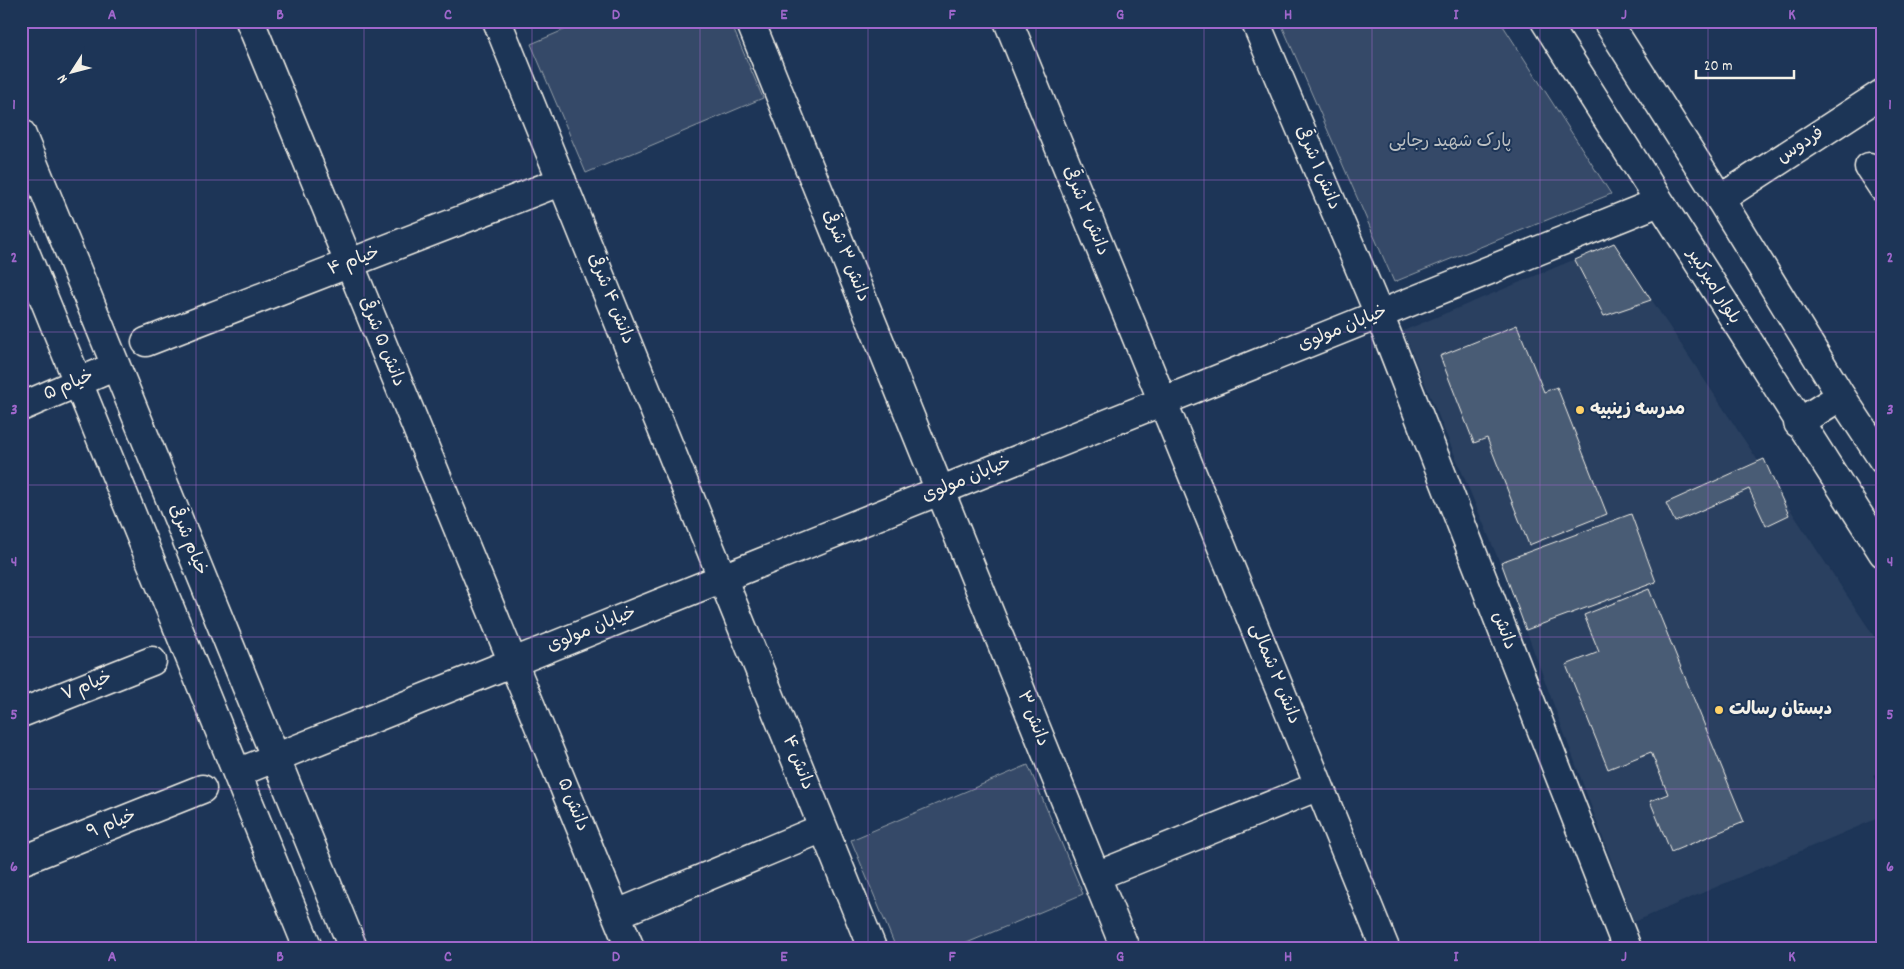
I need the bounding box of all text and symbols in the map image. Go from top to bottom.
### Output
text: A [108,4,117,27]
text: B [276,4,284,27]
text: C [444,4,452,27]
text: D [612,4,621,27]
text: E [780,4,788,27]
text: F [948,4,956,27]
text: G [1116,4,1124,27]
text: H [1284,4,1292,27]
text: I [1454,4,1460,27]
text: J [1621,4,1627,27]
text: K [1788,4,1796,27]
north arrow [48,48,98,98]
scale bar [1696,48,1794,80]
text: 20 m [1704,56,1732,78]
text: N [53,70,73,87]
text: 1 [12,94,16,117]
text: 1 [1888,94,1892,117]
street label: دانش ۱ شرقی [1288,121,1348,214]
street label: فردوس [1773,121,1829,171]
park label: پارک شهید رجایی [1389,130,1511,155]
street label: دانش ۲ شرقی [1056,162,1116,260]
street label: دانش ۳ شرقی [815,205,877,306]
street label: خیام ۴ [325,241,383,283]
street label: بلوار امیرکبیر [1679,243,1746,330]
text: 2 [11,247,18,270]
text: 2 [1887,247,1894,270]
street label: دانش ۴ شرقی [580,249,641,348]
street label: دانش ۵ شرقی [352,292,412,391]
street label: خیابان مولوی [1295,300,1391,358]
street label: خیام ۵ [40,364,98,408]
place label: مدرسه زینبیه [1590,398,1685,423]
text: 3 [10,399,18,422]
text: 3 [1886,399,1894,422]
marker: مدرسه زینبیه [1574,404,1586,416]
street label: خیابان مولوی [919,451,1015,509]
street label: خیام شرقی [161,500,215,580]
text: 4 [11,551,17,574]
text: 4 [1887,551,1893,574]
street label: خیابان مولوی [544,601,640,659]
street label: دانش [1484,608,1522,654]
street label: دانش ۲ شمالی [1242,620,1306,728]
street label: خیام ۷ [58,666,116,708]
street label: دانش ۳ [1010,687,1054,751]
place label: دبستان رسالت [1729,698,1832,723]
text: 5 [10,704,18,727]
marker: دبستان رسالت [1713,704,1725,716]
text: 5 [1886,704,1894,727]
street label: دانش ۴ [775,732,819,794]
street label: دانش ۵ [550,775,594,835]
street label: خیام ۹ [84,804,140,846]
text: 6 [10,856,18,879]
text: 6 [1886,856,1894,879]
text: A [108,946,117,969]
text: B [276,946,284,969]
text: C [444,946,452,969]
text: D [612,946,621,969]
text: E [780,946,788,969]
text: F [948,946,956,969]
text: G [1116,946,1124,969]
text: H [1284,946,1292,969]
text: I [1454,946,1460,969]
text: J [1621,946,1627,969]
text: K [1788,946,1796,969]

